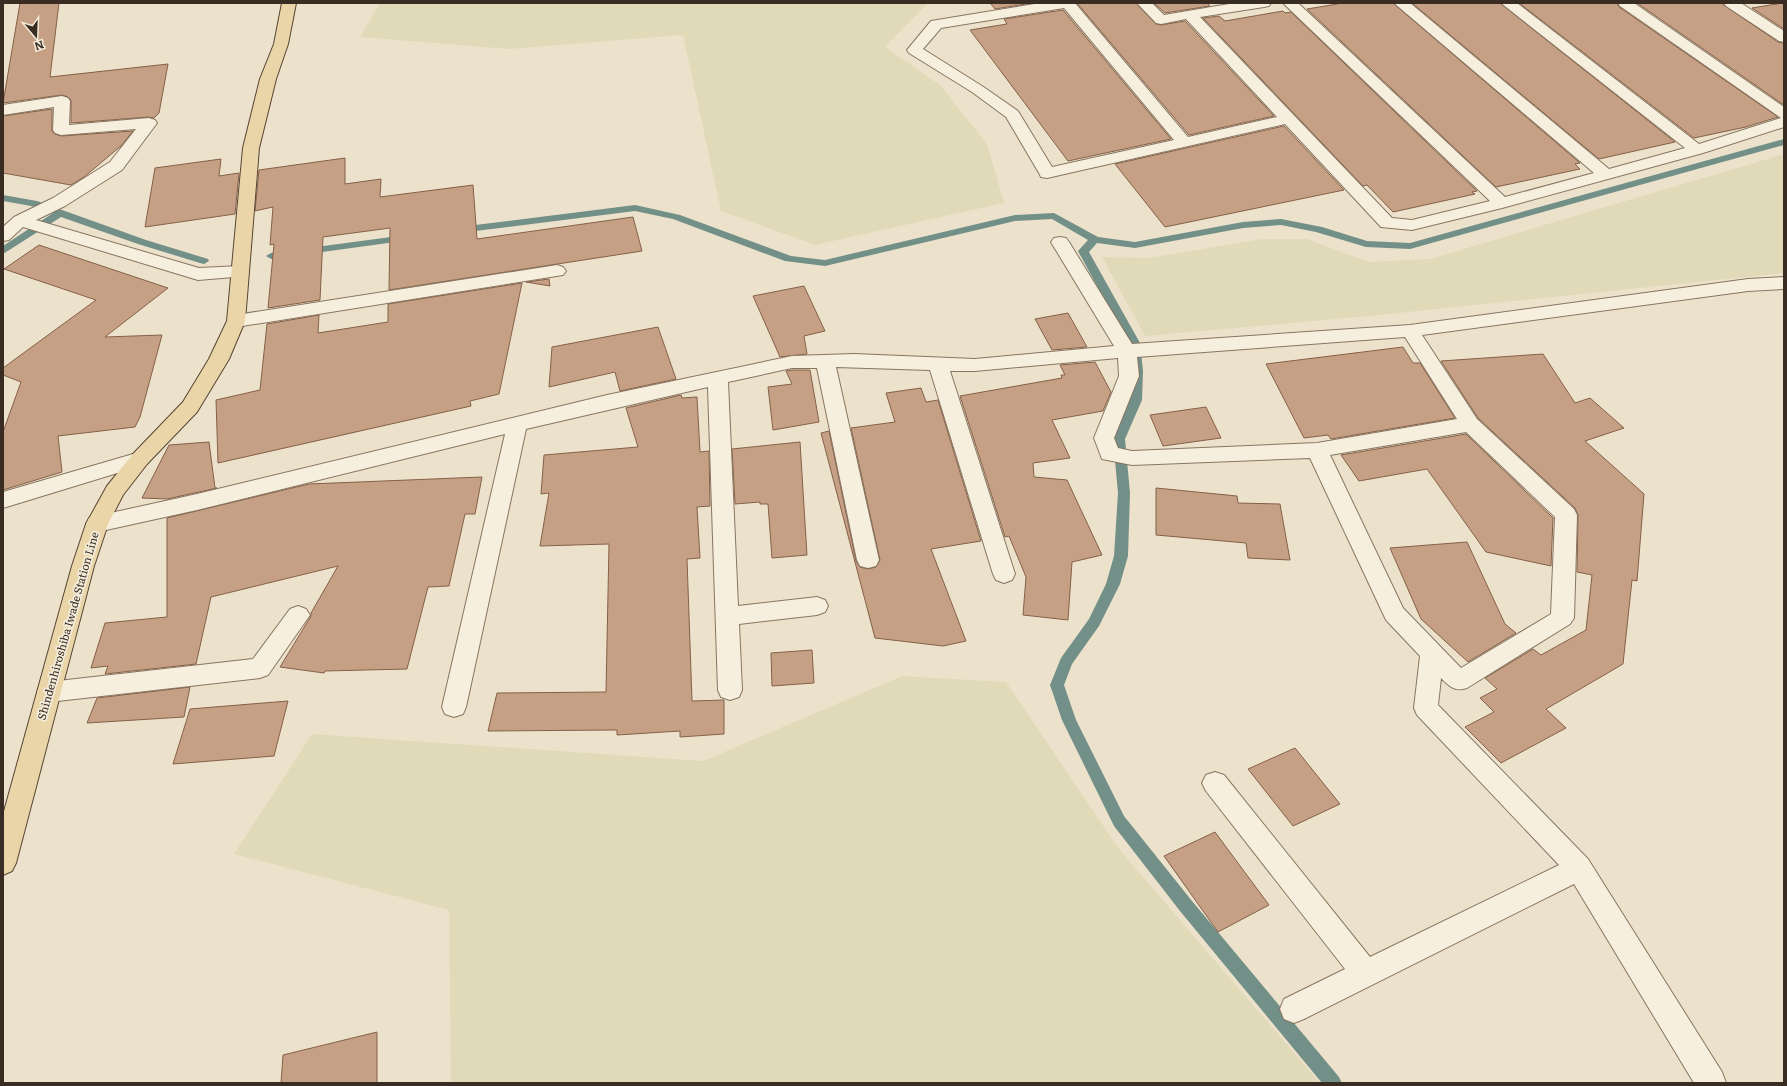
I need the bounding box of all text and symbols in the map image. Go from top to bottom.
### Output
north arrow [16,16,56,56]
text: N [33,37,47,55]
street label: Shindenhiroshiba Iwade Station Line [32,530,102,722]

